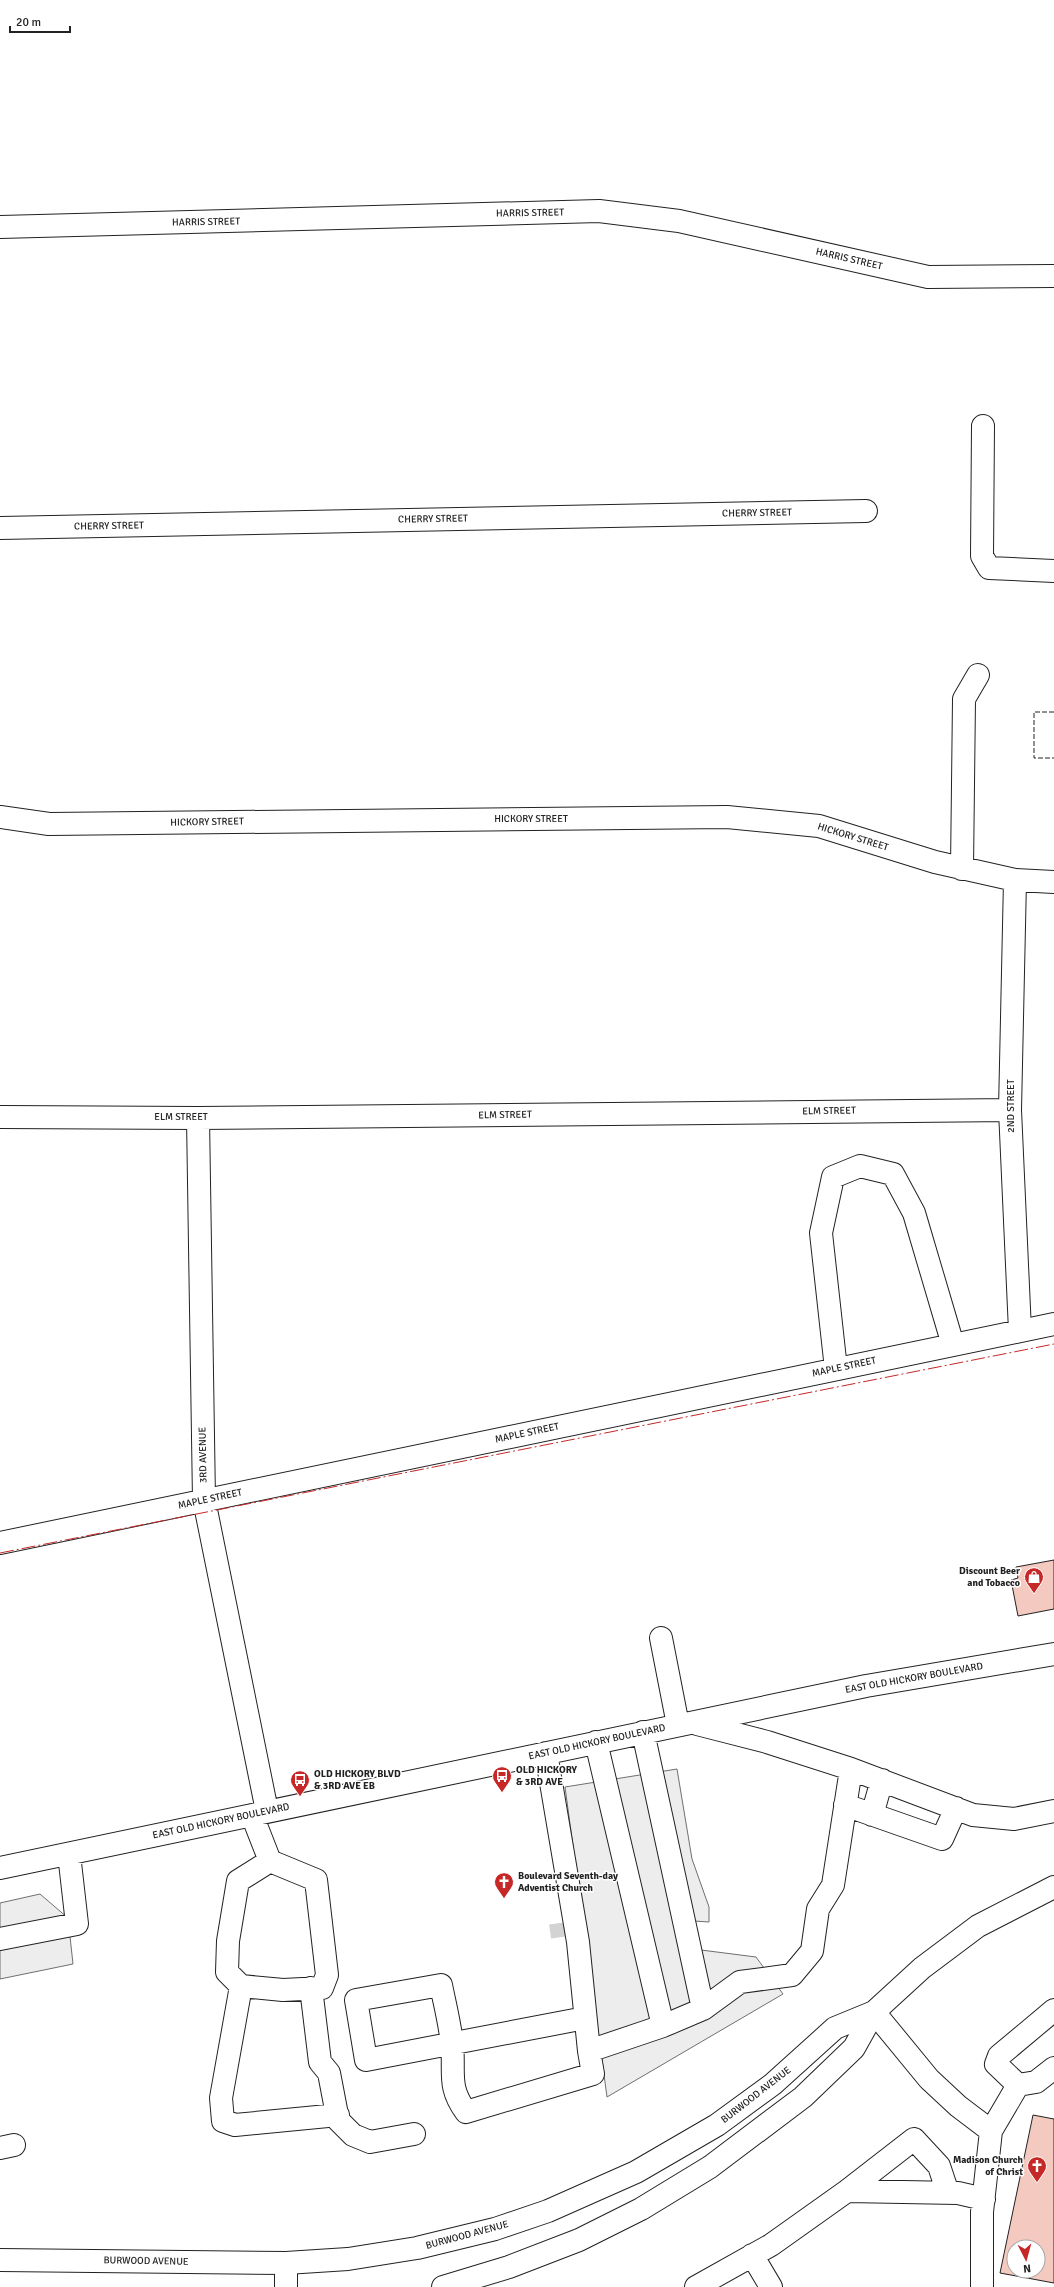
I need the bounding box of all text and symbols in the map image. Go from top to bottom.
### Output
scale bar [10,8,70,34]
text: 20 m [16,15,41,30]
street label: HARRIS STREET [496,206,564,220]
street label: HARRIS STREET [172,215,240,229]
street label: HARRIS STREET [815,246,884,273]
street label: CHERRY STREET [722,506,792,520]
street label: CHERRY STREET [398,512,468,526]
street label: CHERRY STREET [74,519,144,533]
street label: HICKORY STREET [494,813,568,825]
street label: HICKORY STREET [170,815,244,829]
street label: HICKORY STREET [816,820,890,854]
street label: 2ND STREET [1005,1079,1017,1133]
street label: ELM STREET [802,1105,856,1117]
street label: ELM STREET [478,1109,532,1121]
street label: ELM STREET [154,1111,208,1123]
street label: MAPLE STREET [811,1354,877,1380]
street label: MAPLE STREET [494,1420,560,1446]
street label: 3RD AVENUE [197,1426,209,1483]
street label: MAPLE STREET [177,1486,243,1512]
place label: Discount Beer and Tobacco [959,1565,1020,1589]
shop icon: Discount Beer and Tobacco [1023,1566,1045,1594]
street label: EAST OLD HICKORY BOULEVARD [844,1660,984,1696]
street label: EAST OLD HICKORY BOULEVARD [527,1722,667,1762]
place label: OLD HICKORY & 3RD AVE [516,1764,578,1788]
bus stop icon: OLD HICKORY & 3RD AVE [491,1765,513,1793]
place label: OLD HICKORY BLVD & 3RD AVE EB [314,1768,401,1792]
bus stop icon: OLD HICKORY BLVD & 3RD AVE EB [289,1769,311,1797]
street label: EAST OLD HICKORY BOULEVARD [151,1801,291,1841]
place label: Boulevard Seventh-day Adventist Church [518,1870,618,1894]
church icon: Boulevard Seventh-day Adventist Church [493,1871,515,1899]
street label: BURWOOD AVENUE [719,2064,793,2126]
place label: Madison Church of Christ [953,2154,1024,2178]
church icon: Madison Church of Christ [1026,2155,1048,2183]
street label: BURWOOD AVENUE [424,2218,510,2252]
north arrow [1006,2239,1046,2279]
street label: BURWOOD AVENUE [103,2254,189,2268]
text: N [1023,2262,1031,2275]

